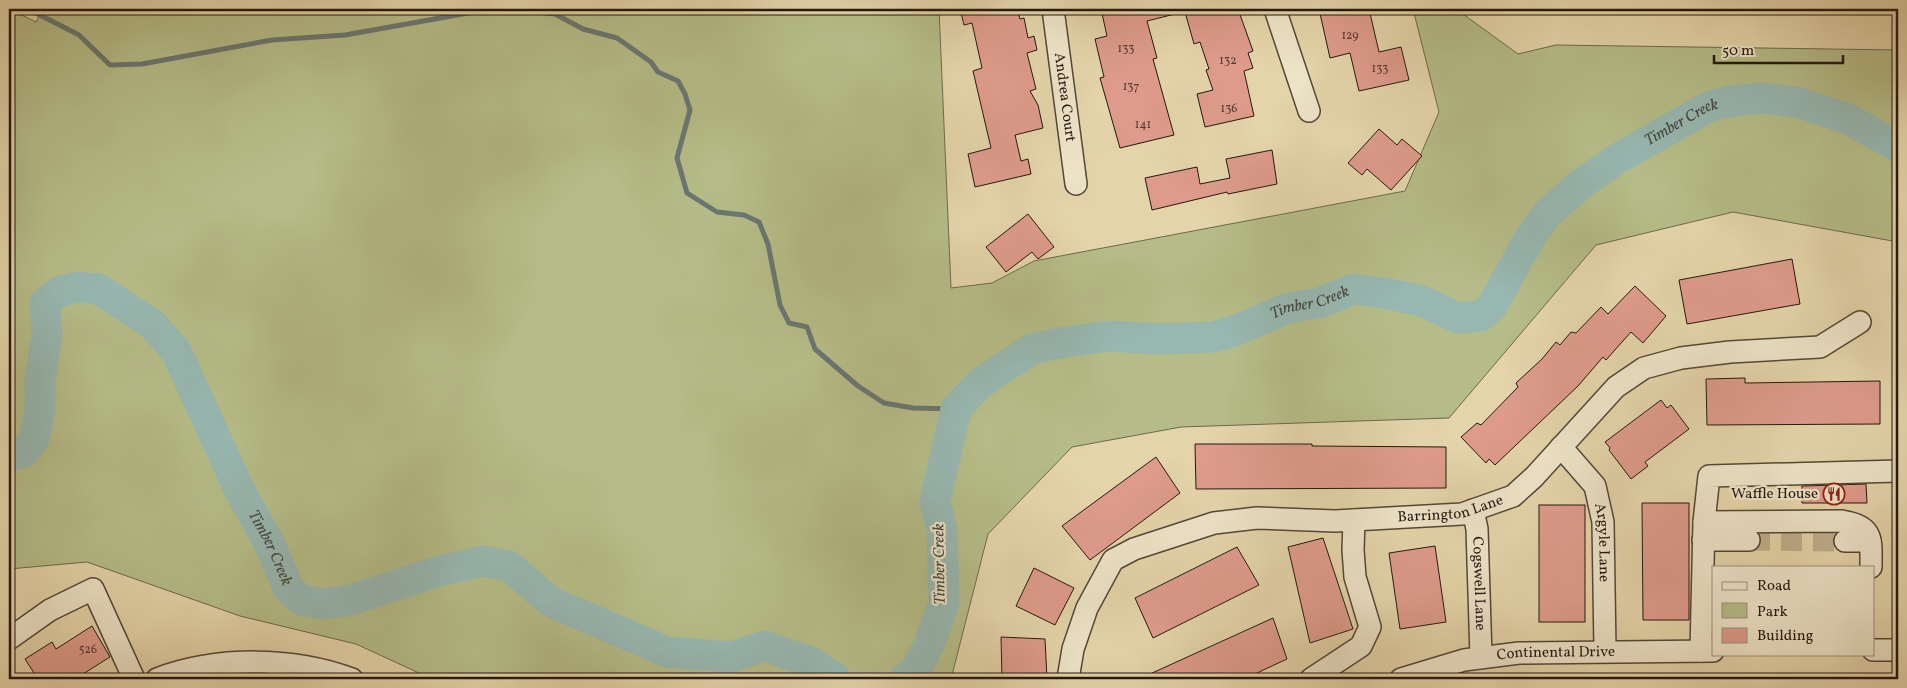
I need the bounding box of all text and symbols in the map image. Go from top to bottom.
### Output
house number: 129 [1341,28,1359,44]
scale bar [1714,32,1843,64]
house number: 133 [1118,41,1134,57]
text: 50 m [1722,41,1754,62]
street label: Andrea Court [1048,51,1081,143]
house number: 132 [1219,53,1237,69]
house number: 133 [1372,61,1388,77]
house number: 137 [1123,79,1139,95]
water label: Timber Creek [1641,94,1721,152]
house number: 136 [1221,101,1237,117]
house number: 141 [1135,117,1151,133]
water label: Timber Creek [1267,281,1353,325]
restaurant icon: Waffle House [1822,482,1846,506]
place label: Waffle House [1731,484,1818,505]
street label: Barrington Lane [1397,490,1506,528]
street label: Argyle Lane [1589,501,1614,582]
water label: Timber Creek [242,507,298,590]
water label: Timber Creek [928,523,952,605]
street label: Cogswell Lane [1467,536,1491,631]
legend [1712,566,1874,656]
text: Road [1757,576,1791,597]
text: Park [1757,602,1788,623]
text: Building [1757,626,1814,647]
house number: 526 [79,642,97,658]
street label: Continental Drive [1495,642,1615,666]

